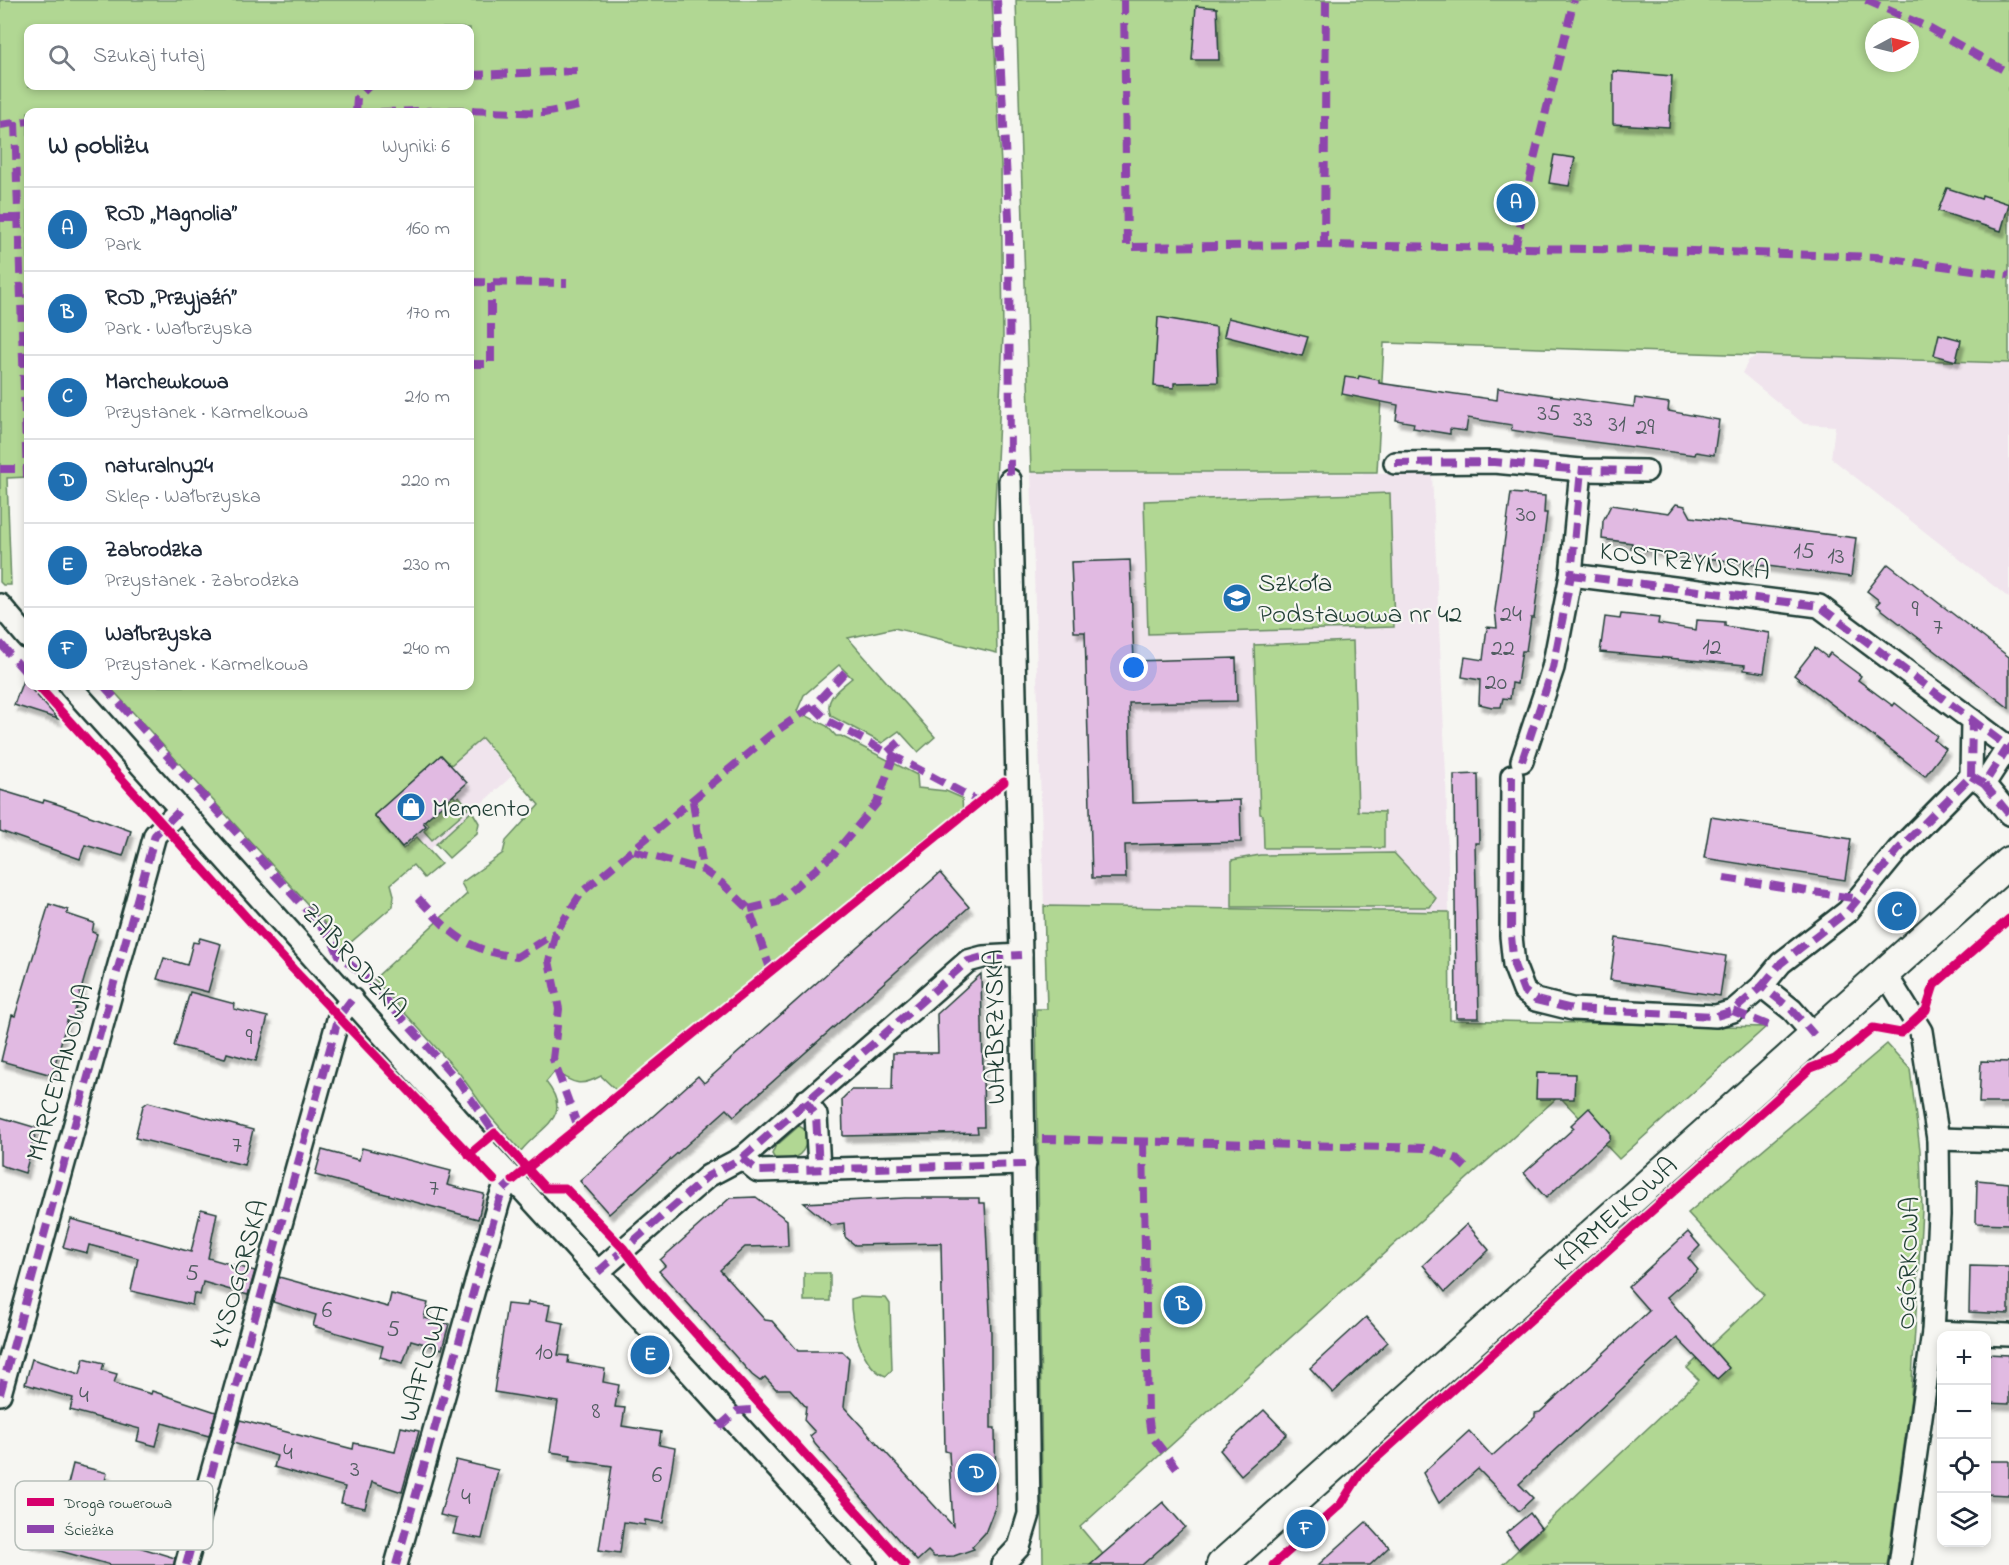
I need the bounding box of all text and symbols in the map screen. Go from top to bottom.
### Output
north arrow [1865,18,1919,72]
search box [24,24,474,90]
icon: search [45,41,78,74]
text: Szukaj tutaj [93,41,204,73]
text: W pobliżu [48,128,149,166]
text: Wyniki: 6 [382,133,450,162]
pin: A [1496,180,1536,226]
text: ROD „Magnolia” [105,199,237,231]
text: A [61,215,74,244]
text: 160 m [406,215,450,244]
text: Park [105,231,141,260]
text: ROD „Przyjaźń” [105,283,237,315]
text: B [61,299,74,328]
text: 170 m [406,299,450,328]
text: Park · Wałbrzyska [105,315,252,344]
text: Marchewkowa [105,367,229,399]
text: C [62,383,73,412]
text: 210 m [405,383,450,412]
house number: 35 [1537,397,1561,432]
text: Przystanek · Karmelkowa [105,399,308,428]
house number: 33 [1573,403,1593,438]
house number: 31 [1608,408,1626,443]
house number: 29 [1635,411,1655,446]
text: naturalny24 [105,451,213,483]
text: D [60,467,75,496]
text: 220 m [401,467,450,496]
text: Sklep · Wałbrzyska [105,483,261,512]
house number: 30 [1516,498,1536,533]
street label: KOSTRZYŃSKA [1597,533,1772,592]
text: Zabrodzka [105,535,202,567]
house number: 15 [1793,535,1815,570]
house number: 13 [1827,540,1845,575]
text: E [61,551,74,580]
text: 230 m [403,551,450,580]
place label: Szkoła Podstawowa nr 42 [1258,565,1462,635]
text: Przystanek · Zabrodzka [105,567,299,596]
school or university icon: Szkoła Podstawowa nr 42 [1221,582,1253,614]
house number: 9 [1911,593,1919,628]
house number: 24 [1500,598,1522,633]
house number: 7 [1933,611,1943,646]
text: Wałbrzyska [105,619,212,651]
house number: 12 [1702,631,1722,666]
house number: 22 [1491,632,1515,667]
text: F [61,635,74,664]
text: 240 m [403,635,450,664]
text: Przystanek · Karmelkowa [105,651,308,680]
your location [1119,653,1148,682]
house number: 20 [1485,666,1507,701]
place label: Memento [432,790,530,829]
shop icon: Memento [395,791,427,823]
pin: C [1878,888,1916,934]
street label: ZABRODZKA [291,896,415,1028]
street label: WAŁBRZYSKA [976,949,1017,1105]
street label: MARCEPANOWA [17,979,105,1166]
house number: 9 [245,1021,253,1056]
house number: 7 [232,1129,242,1164]
street label: KARMELKOWA [1546,1148,1688,1281]
house number: 7 [429,1172,439,1207]
street label: ŁYSOGÓRSKA [200,1195,280,1353]
street label: OGÓRKOWA [1888,1196,1931,1330]
house number: 5 [185,1257,199,1292]
pin: B [1164,1282,1202,1328]
house number: 6 [322,1294,333,1329]
street label: WAFLOWA [390,1300,461,1427]
house number: 5 [386,1313,400,1348]
map controls [1937,1331,1991,1547]
button: + [1937,1331,1991,1385]
pin: E [630,1332,670,1378]
house number: 10 [535,1336,553,1371]
house number: 4 [79,1379,89,1414]
button: − [1937,1385,1991,1439]
house number: 8 [592,1395,601,1430]
house number: 4 [283,1436,293,1471]
button: locate [1937,1439,1991,1493]
pin: D [958,1450,996,1496]
house number: 3 [350,1453,360,1488]
house number: 6 [652,1459,663,1494]
legend [15,1481,213,1550]
house number: 4 [461,1481,471,1516]
text: Droga rowerowa [63,1492,172,1516]
button: layers [1937,1493,1991,1547]
pin: F [1286,1506,1326,1552]
text: Ścieżka [64,1519,114,1543]

